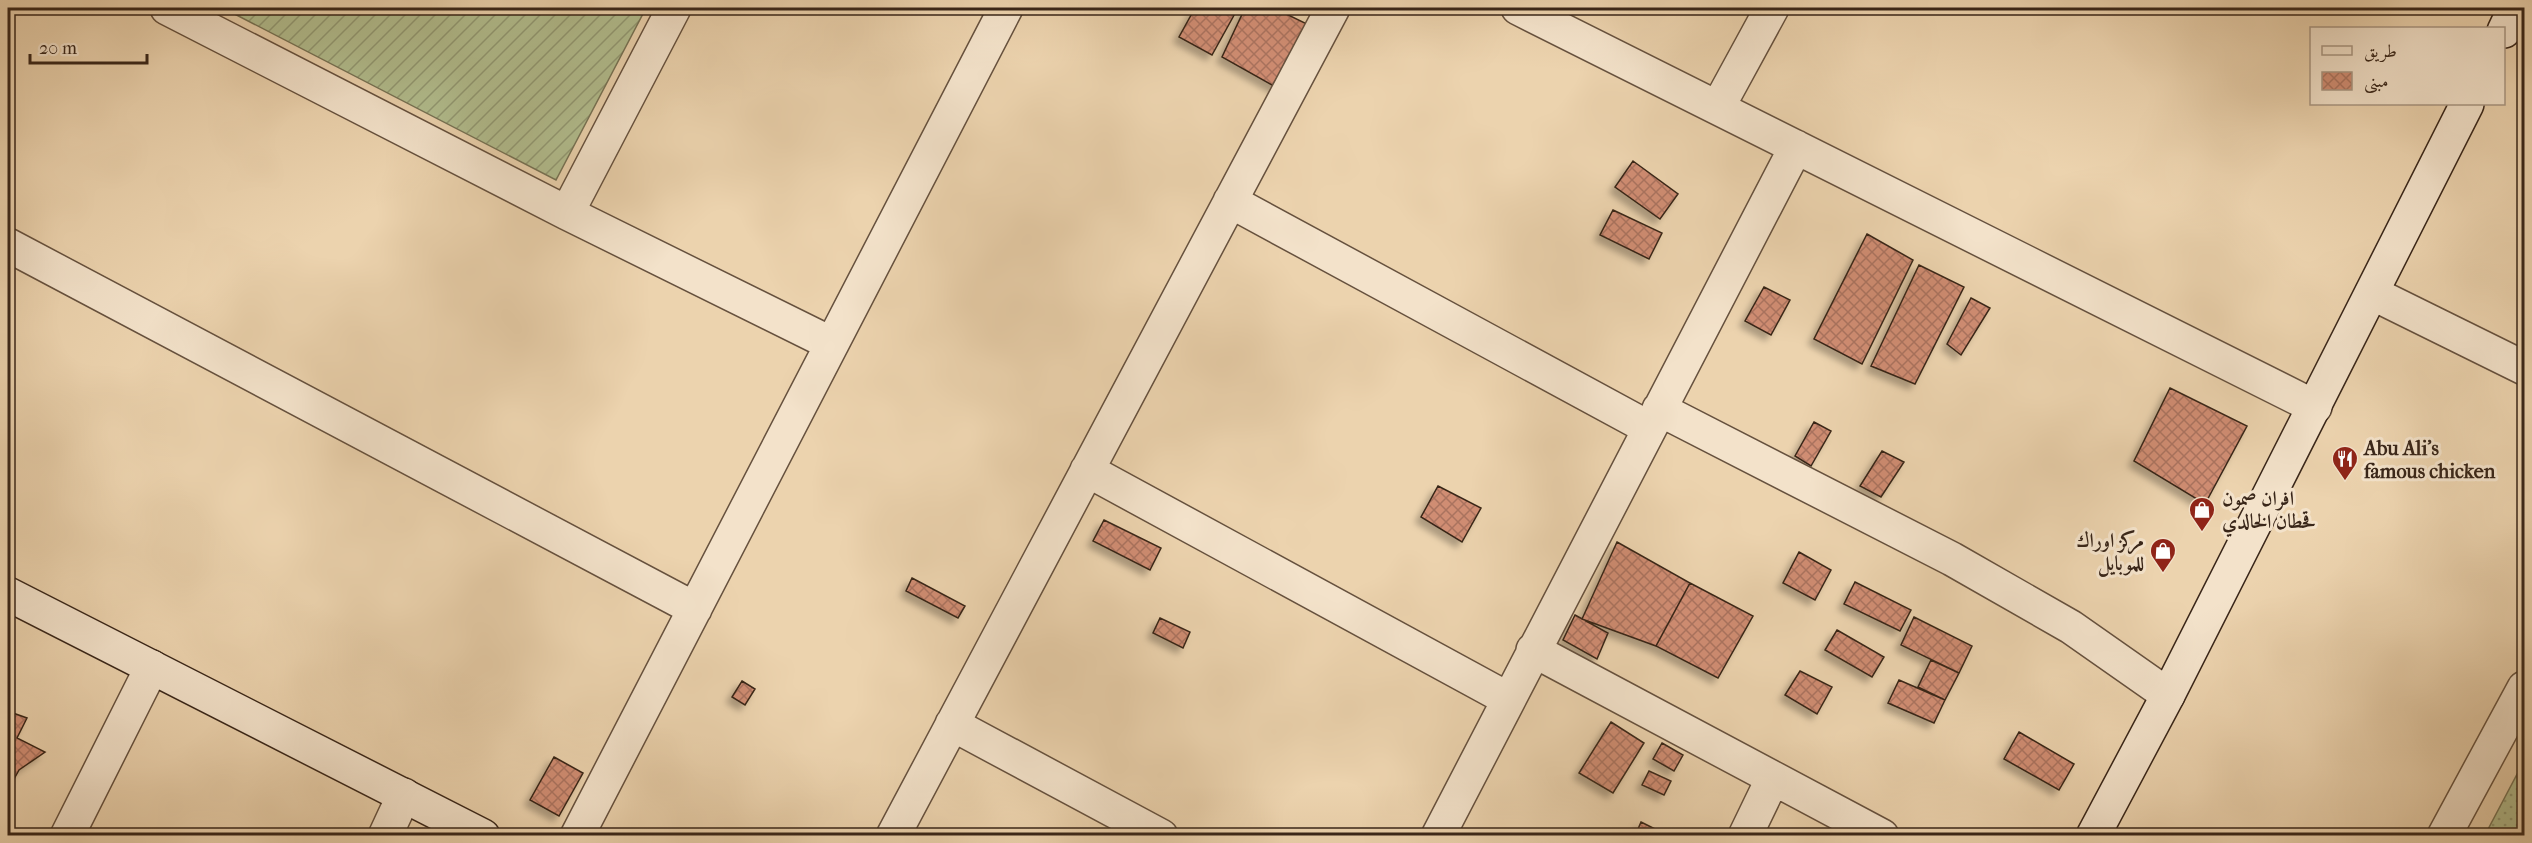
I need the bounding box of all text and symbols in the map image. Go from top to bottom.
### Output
scale bar [30,27,147,65]
legend [2310,27,2505,105]
text: 20 m [39,38,77,59]
text: طريق [2364,41,2397,63]
text: مبنى [2364,71,2389,94]
place label: Abu Ali's famous chicken [2362,437,2496,483]
restaurant icon: Abu Ali's famous chicken [2330,444,2360,482]
place label: افران صمون قحطان الخالدي [2222,487,2316,538]
shop icon: افران صمون قحطان الخالدي [2187,495,2217,533]
place label: مركز اوراك للموبايل [2076,529,2144,577]
shop icon: مركز اوراك للموبايل [2148,536,2178,574]

